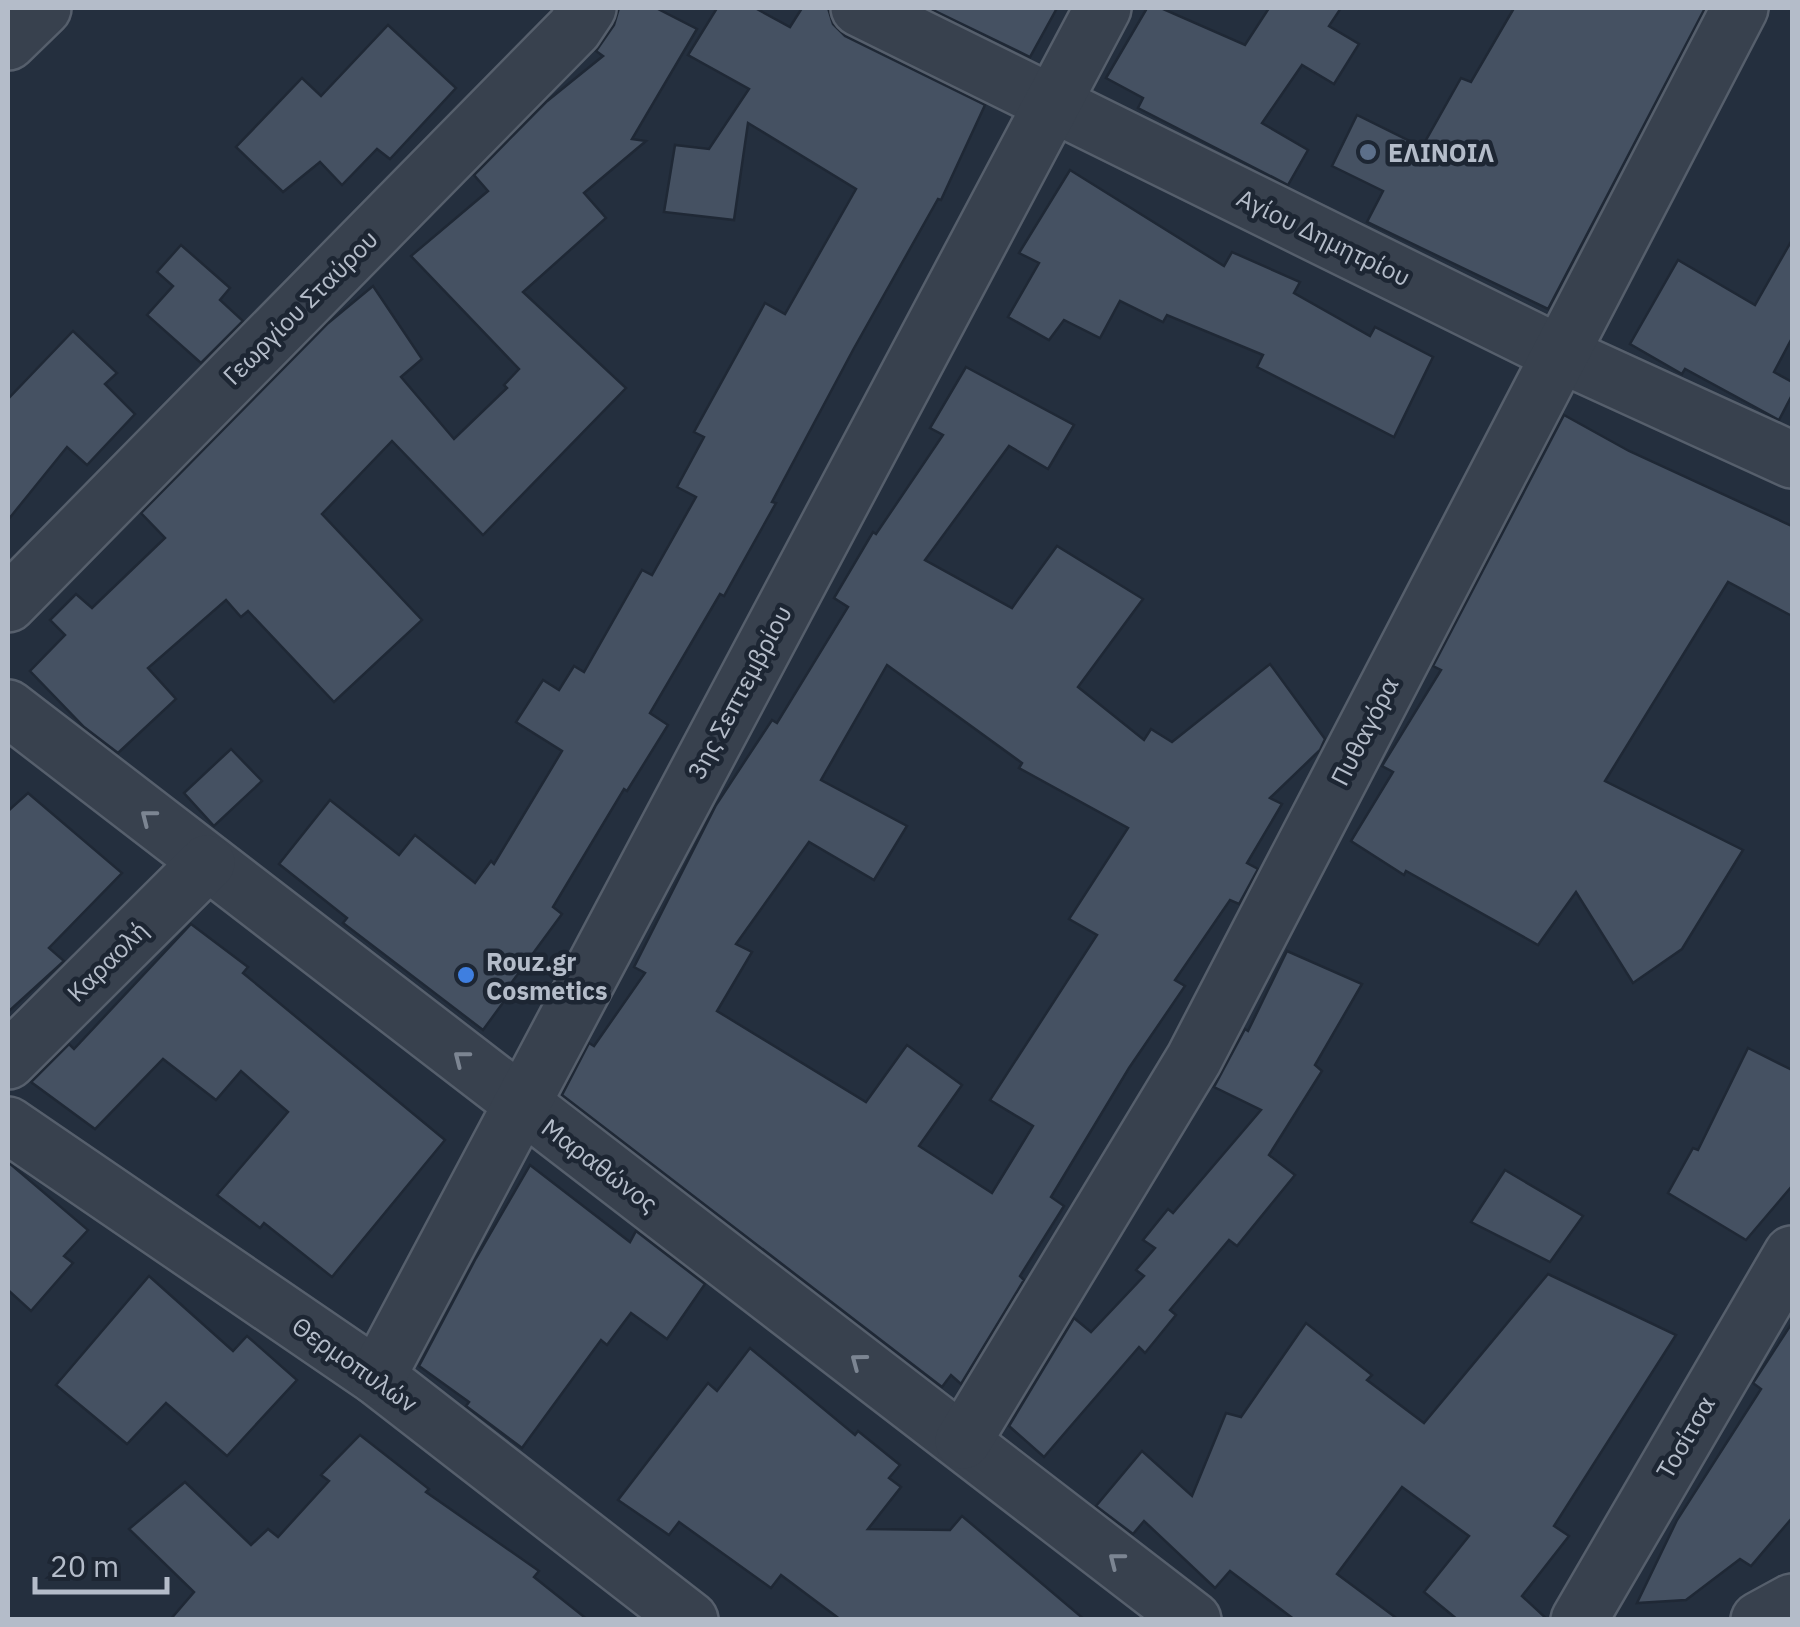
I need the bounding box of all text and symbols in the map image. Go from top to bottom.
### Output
place label: ΕΛΙΝΟΙΛ [1388,136,1495,169]
marker: ΕΛΙΝΟΙΛ [1357,141,1379,163]
street label: Αγίου Δημητρίου [1232,181,1416,293]
street label: Γεωργίου Σταύρου [215,222,385,392]
street label: 3ης Σεπτεμβρίου [679,599,799,785]
street label: Πυθαγόρα [1323,671,1405,791]
one-way arrow [141,811,159,829]
street label: Καραολή [59,913,155,1009]
place label: Rouz.gr Cosmetics [486,945,608,1007]
marker: Rouz.gr Cosmetics [455,964,477,986]
one-way arrow [454,1053,472,1070]
street label: Μαραθώνος [535,1111,665,1219]
street label: Θερμοπυλών [286,1309,424,1420]
one-way arrow [852,1356,870,1373]
street label: Τοσίτσα [1648,1390,1722,1484]
scale bar [35,1532,168,1594]
text: 20 m [50,1546,119,1585]
one-way arrow [1109,1554,1127,1571]

